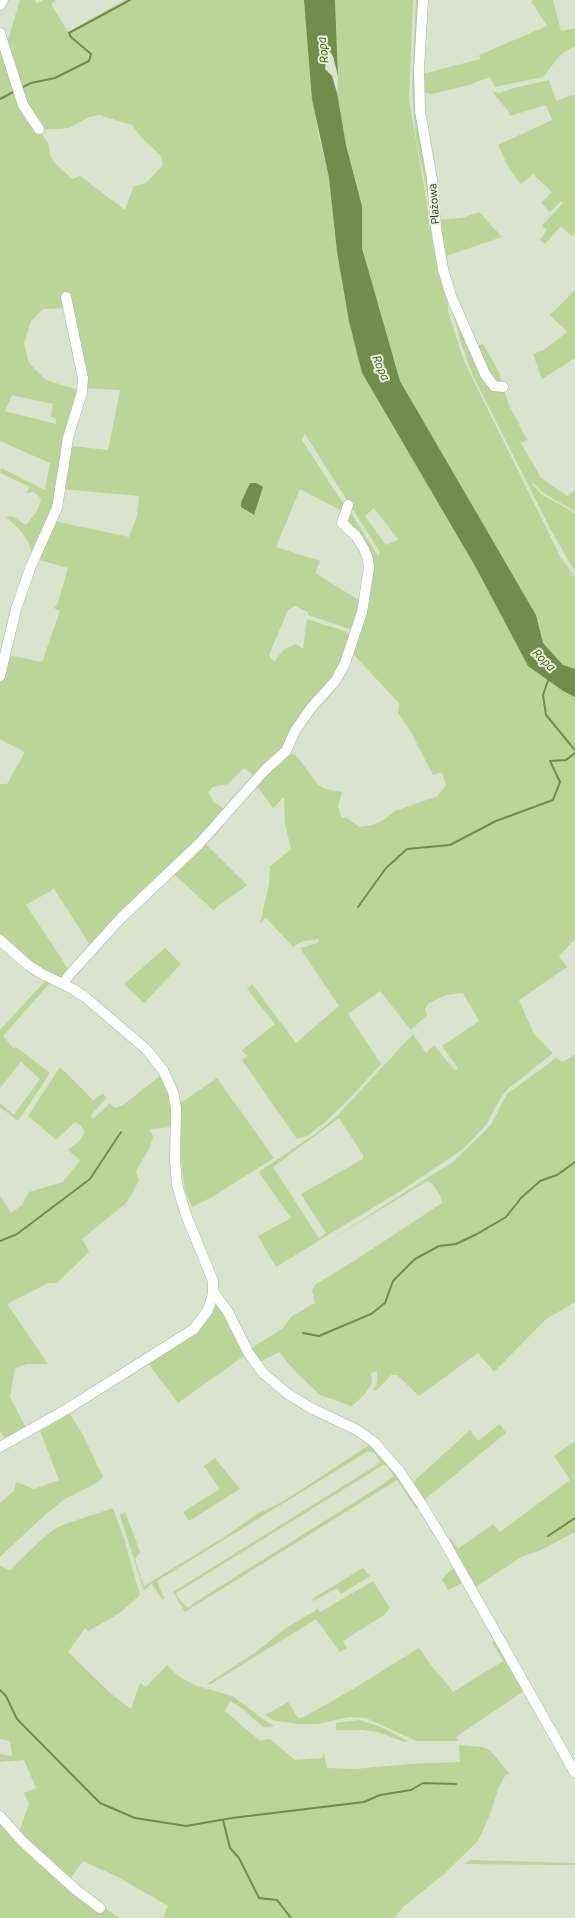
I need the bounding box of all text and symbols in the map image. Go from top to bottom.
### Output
water label: Ropa [314,36,332,64]
street label: Plażowa [426,183,442,225]
water label: Ropa [369,353,393,383]
water label: Ropa [529,646,559,674]

